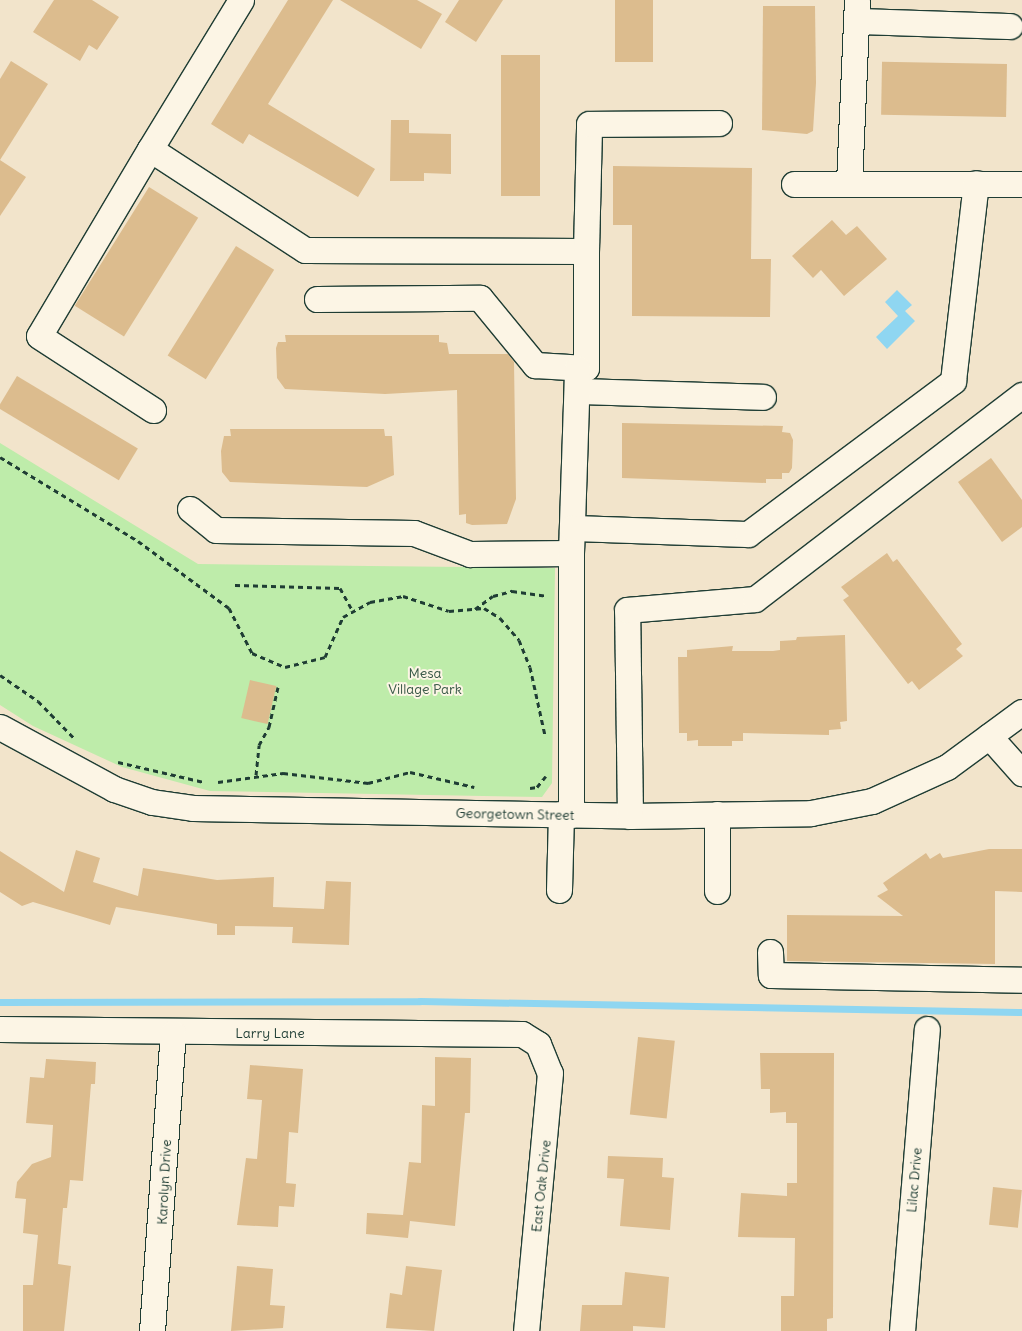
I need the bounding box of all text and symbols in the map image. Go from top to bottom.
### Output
park label: Mesa Village Park [388,665,462,698]
street label: Georgetown Street [455,805,575,823]
street label: Larry Lane [235,1025,305,1041]
street label: Karolyn Drive [153,1139,175,1225]
street label: East Oak Drive [528,1139,554,1233]
street label: Lilac Drive [903,1147,925,1213]

